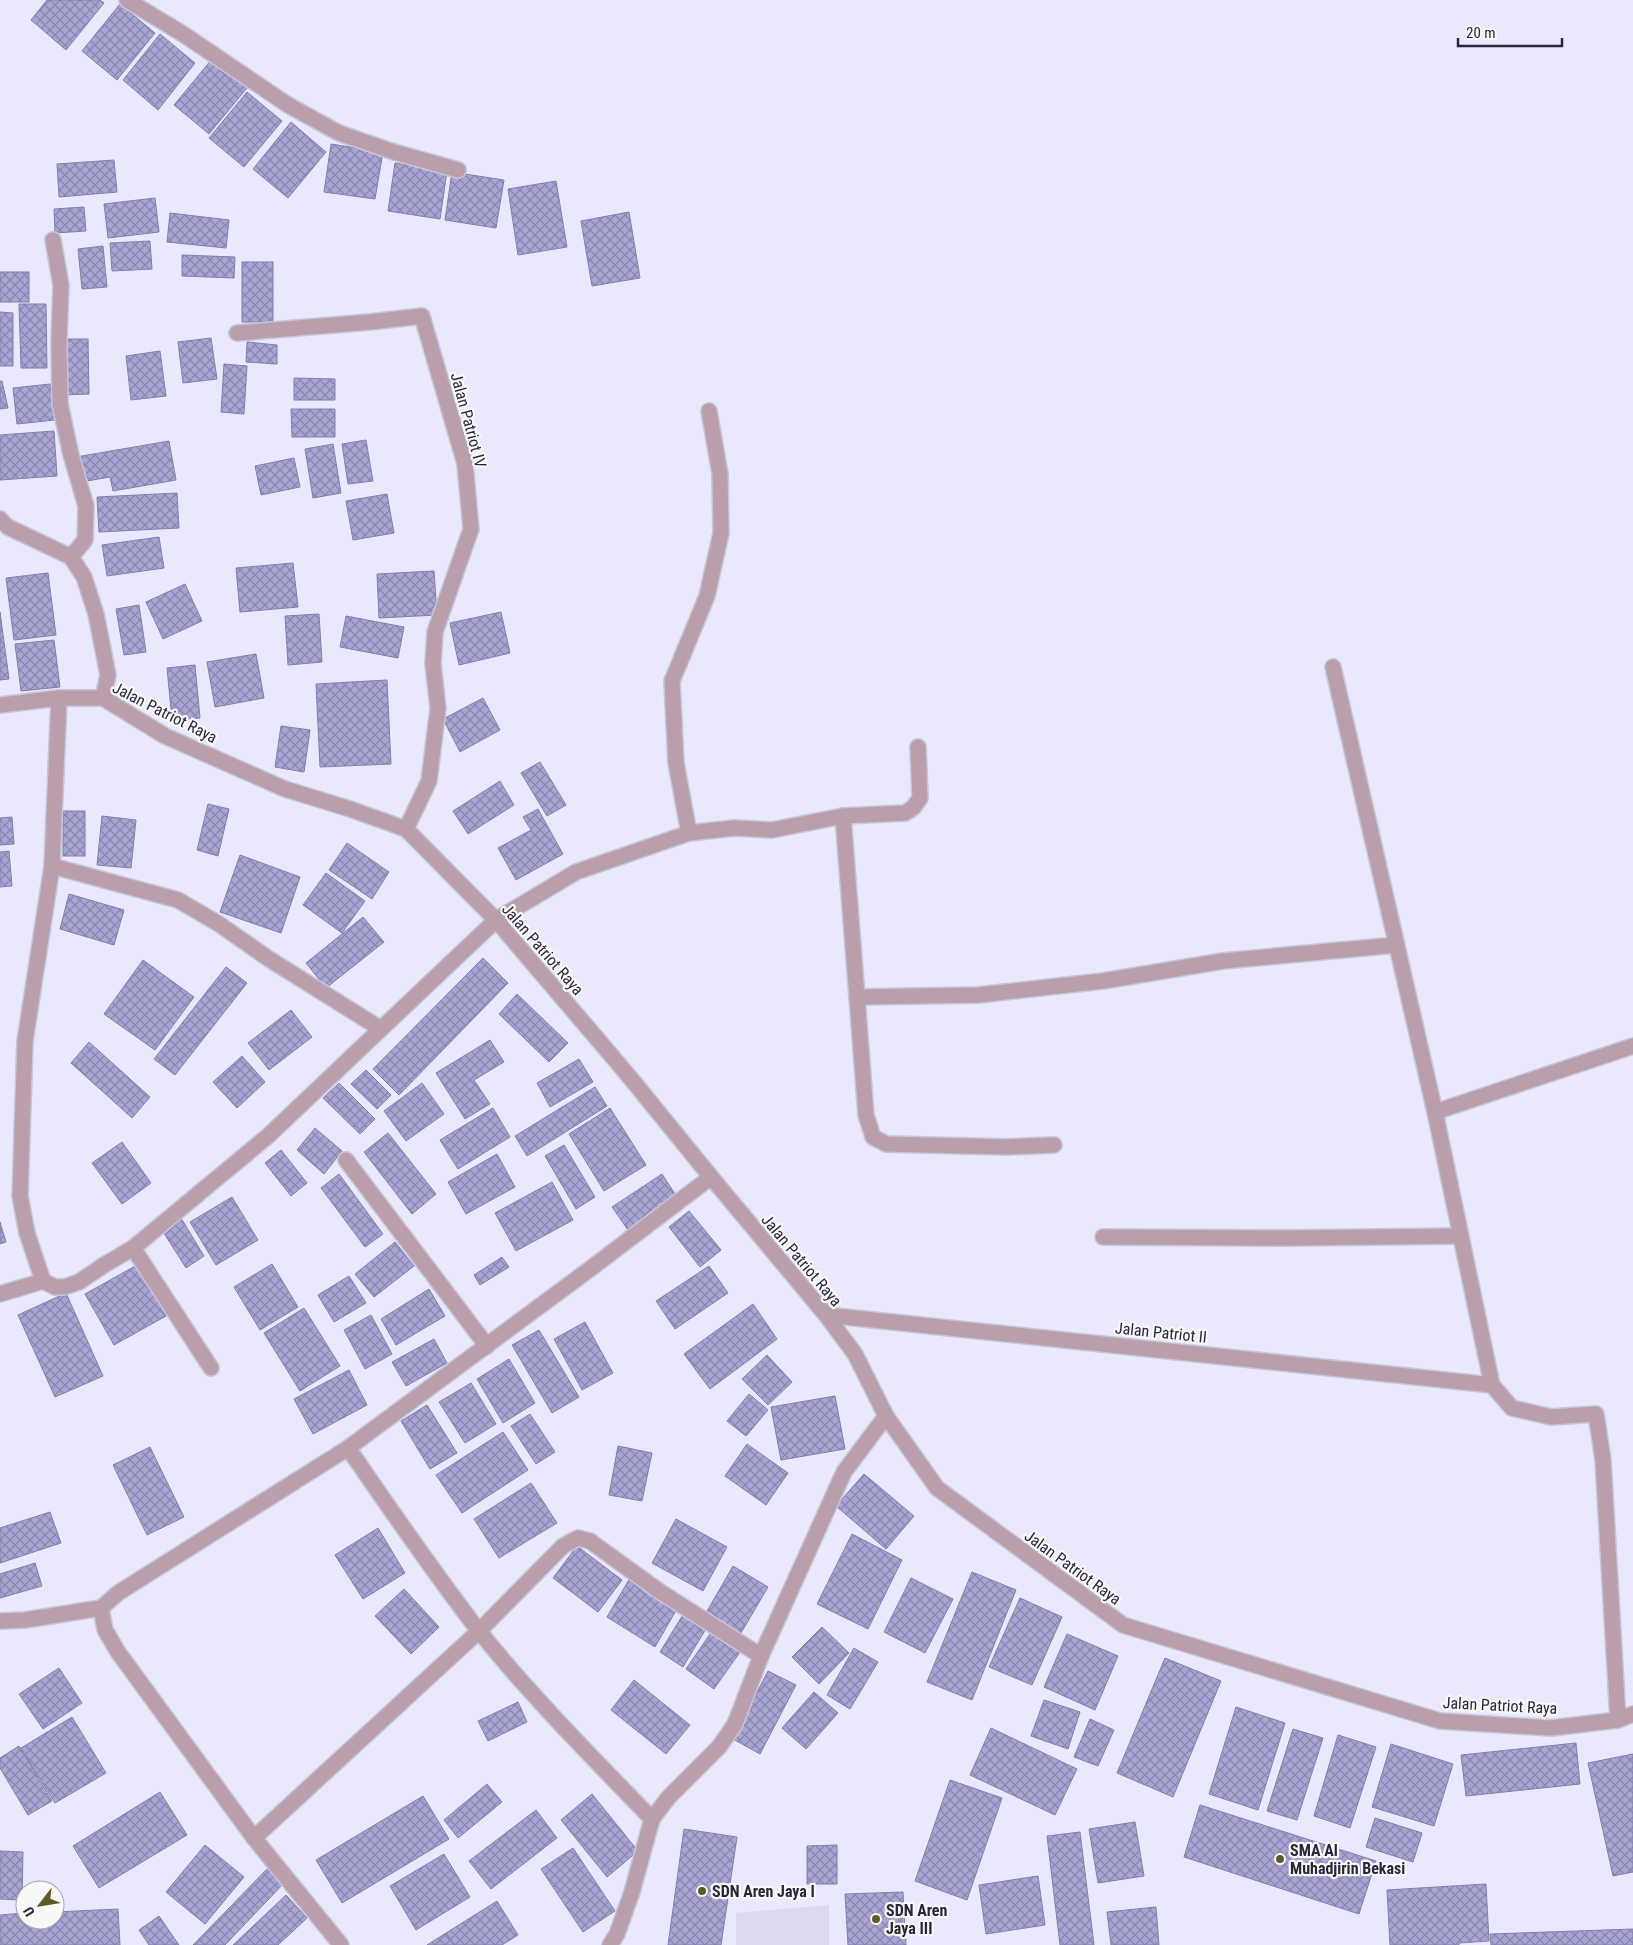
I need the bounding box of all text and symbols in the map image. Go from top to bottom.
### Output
scale bar [1458,15,1562,47]
text: 20 m [1466,24,1496,42]
street label: Jalan Patriot IV [447,371,490,470]
street label: Jalan Patriot Raya [109,678,220,747]
street label: Jalan Patriot Raya [498,900,587,999]
street label: Jalan Patriot Raya [758,1210,846,1310]
street label: Jalan Patriot II [1114,1318,1208,1347]
street label: Jalan Patriot Raya [1021,1526,1125,1609]
street label: Jalan Patriot Raya [1442,1693,1558,1718]
place label: SMA Al Muhadjirin Bekasi [1290,1841,1405,1878]
marker: SMA Al Muhadjirin Bekasi [1274,1853,1286,1865]
north arrow [15,1880,65,1930]
place label: SDN Aren Jaya I [712,1882,815,1901]
marker: SDN Aren Jaya I [696,1885,708,1897]
place label: SDN Aren Jaya III [886,1901,948,1938]
text: U [20,1904,38,1919]
marker: SDN Aren Jaya III [870,1913,882,1925]

